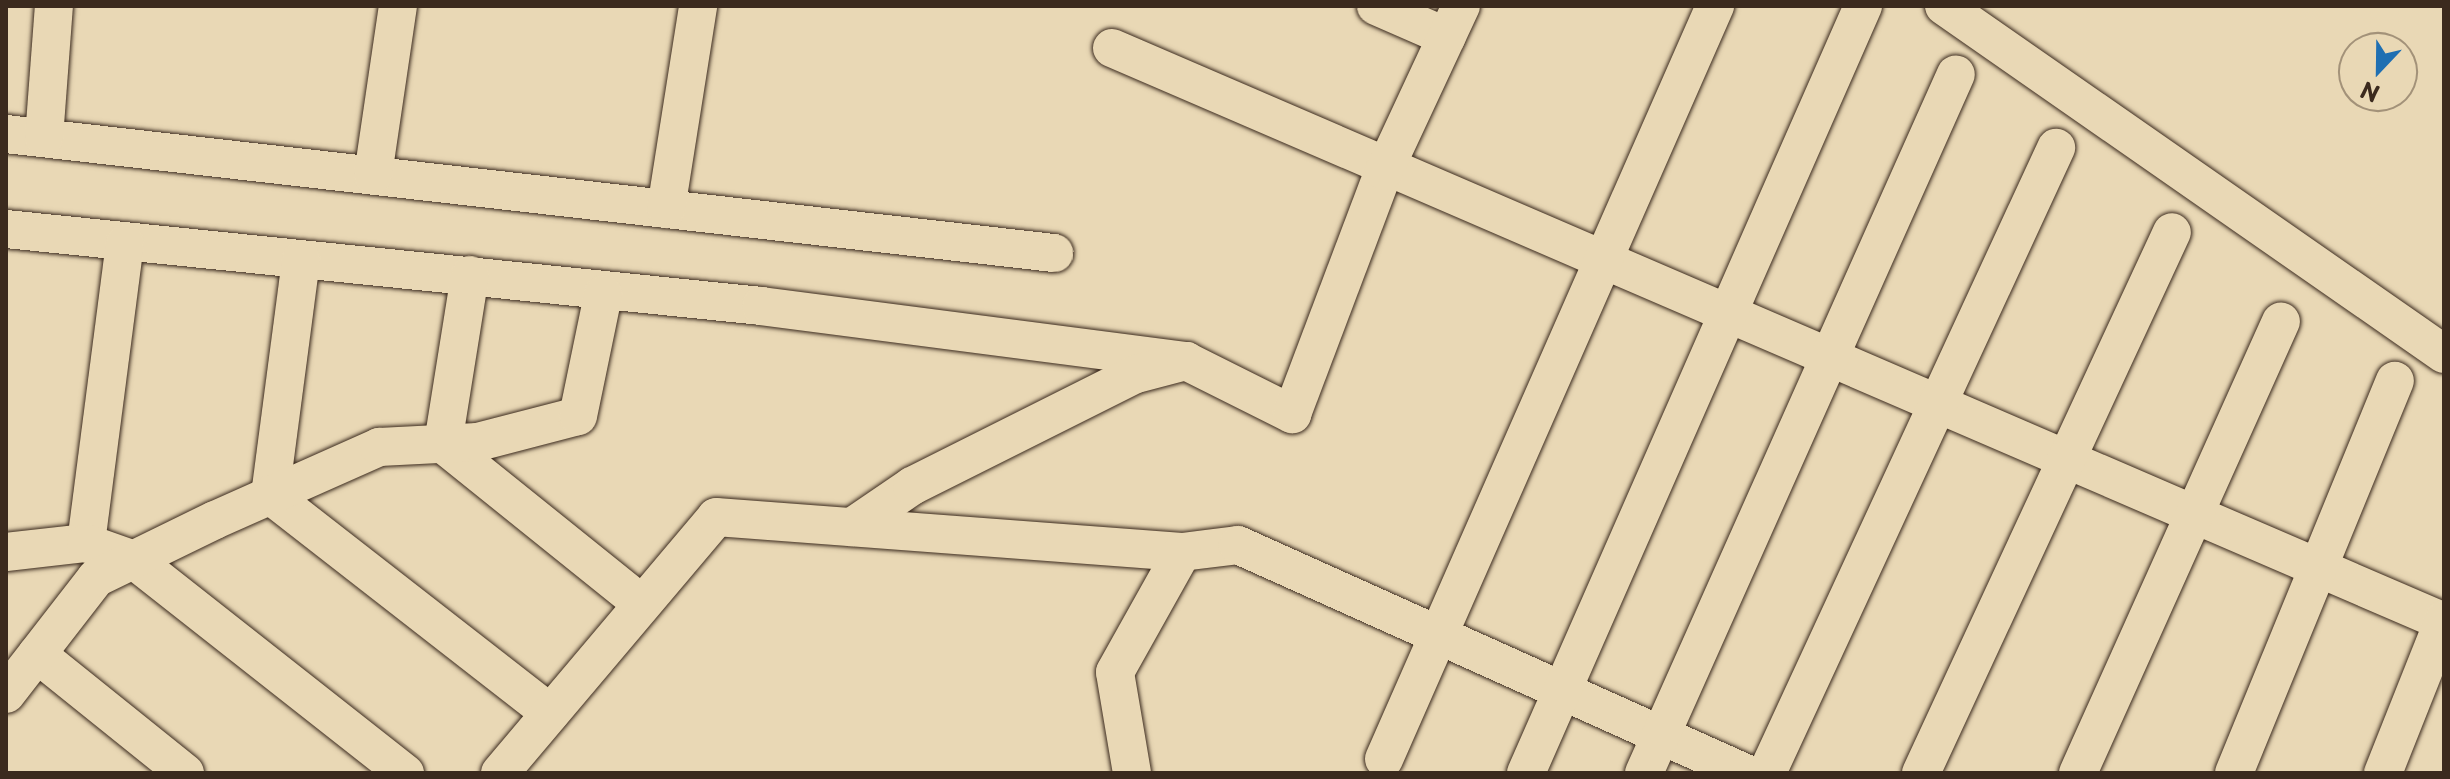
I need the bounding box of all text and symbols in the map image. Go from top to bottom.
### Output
north arrow [2338,32,2418,112]
text: N [2355,74,2384,111]

